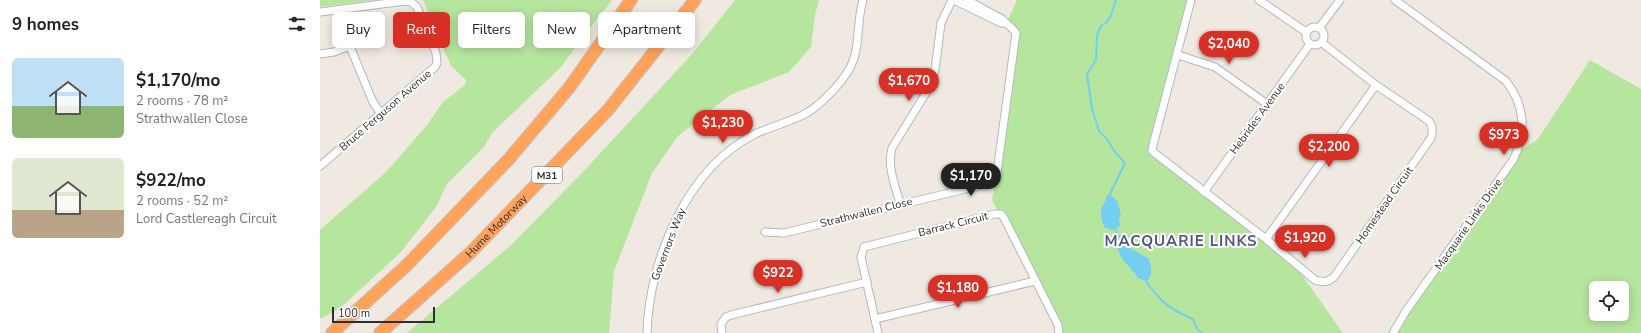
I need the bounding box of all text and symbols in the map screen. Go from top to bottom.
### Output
chip: Buy [332,12,385,48]
chip: Rent [393,12,450,48]
chip: Filters [458,12,525,48]
chip: New [533,12,590,48]
chip: Apartment [598,12,695,48]
text: 9 homes [12,13,79,36]
icon: filters [286,13,308,35]
pin: $2,040 [1196,31,1262,65]
text: $2,040 [1208,35,1250,53]
street label: Bruce Ferguson Avenue [336,66,435,155]
pin: $1,670 [876,68,942,102]
text: $1,170/mo [136,69,220,92]
text: $1,670 [888,72,930,90]
icon: home [44,74,92,122]
street label: Hebrides Avenue [1226,79,1289,157]
text: 2 rooms · 78 m² [136,92,228,110]
text: Strathwallen Close [136,110,248,128]
pin: $1,230 [690,110,756,144]
text: $1,230 [702,114,744,132]
pin: $973 [1480,122,1528,156]
text: $973 [1488,126,1520,144]
pin: $2,200 [1296,134,1362,168]
text: $2,200 [1308,138,1350,156]
pin: $1,170 [938,163,1004,197]
street label: Homestead Circuit [1352,164,1417,247]
road number: M31 [532,167,562,183]
text: $1,170 [950,167,992,185]
text: $922/mo [136,169,206,192]
icon: home [44,174,92,222]
street label: Macquarie Links Drive [1431,176,1506,273]
street label: Hume Motorway [462,191,531,261]
text: 2 rooms · 52 m² [136,192,228,210]
street label: Strathwallen Close [818,194,914,231]
street label: Governors Way [648,205,689,283]
street label: Barrack Circuit [916,208,990,240]
text: Lord Castlereagh Circuit [136,210,277,228]
pin: $1,920 [1272,225,1338,259]
text: $1,920 [1284,229,1326,247]
district label: MACQUARIE LINKS [1104,231,1258,251]
pin: $922 [754,260,802,294]
text: $922 [762,264,794,282]
pin: $1,180 [925,275,991,309]
text: $1,180 [937,279,979,297]
map controls [1589,281,1629,321]
button: locate [1589,281,1629,321]
scale bar [332,305,435,324]
text: 100 m [338,306,370,321]

